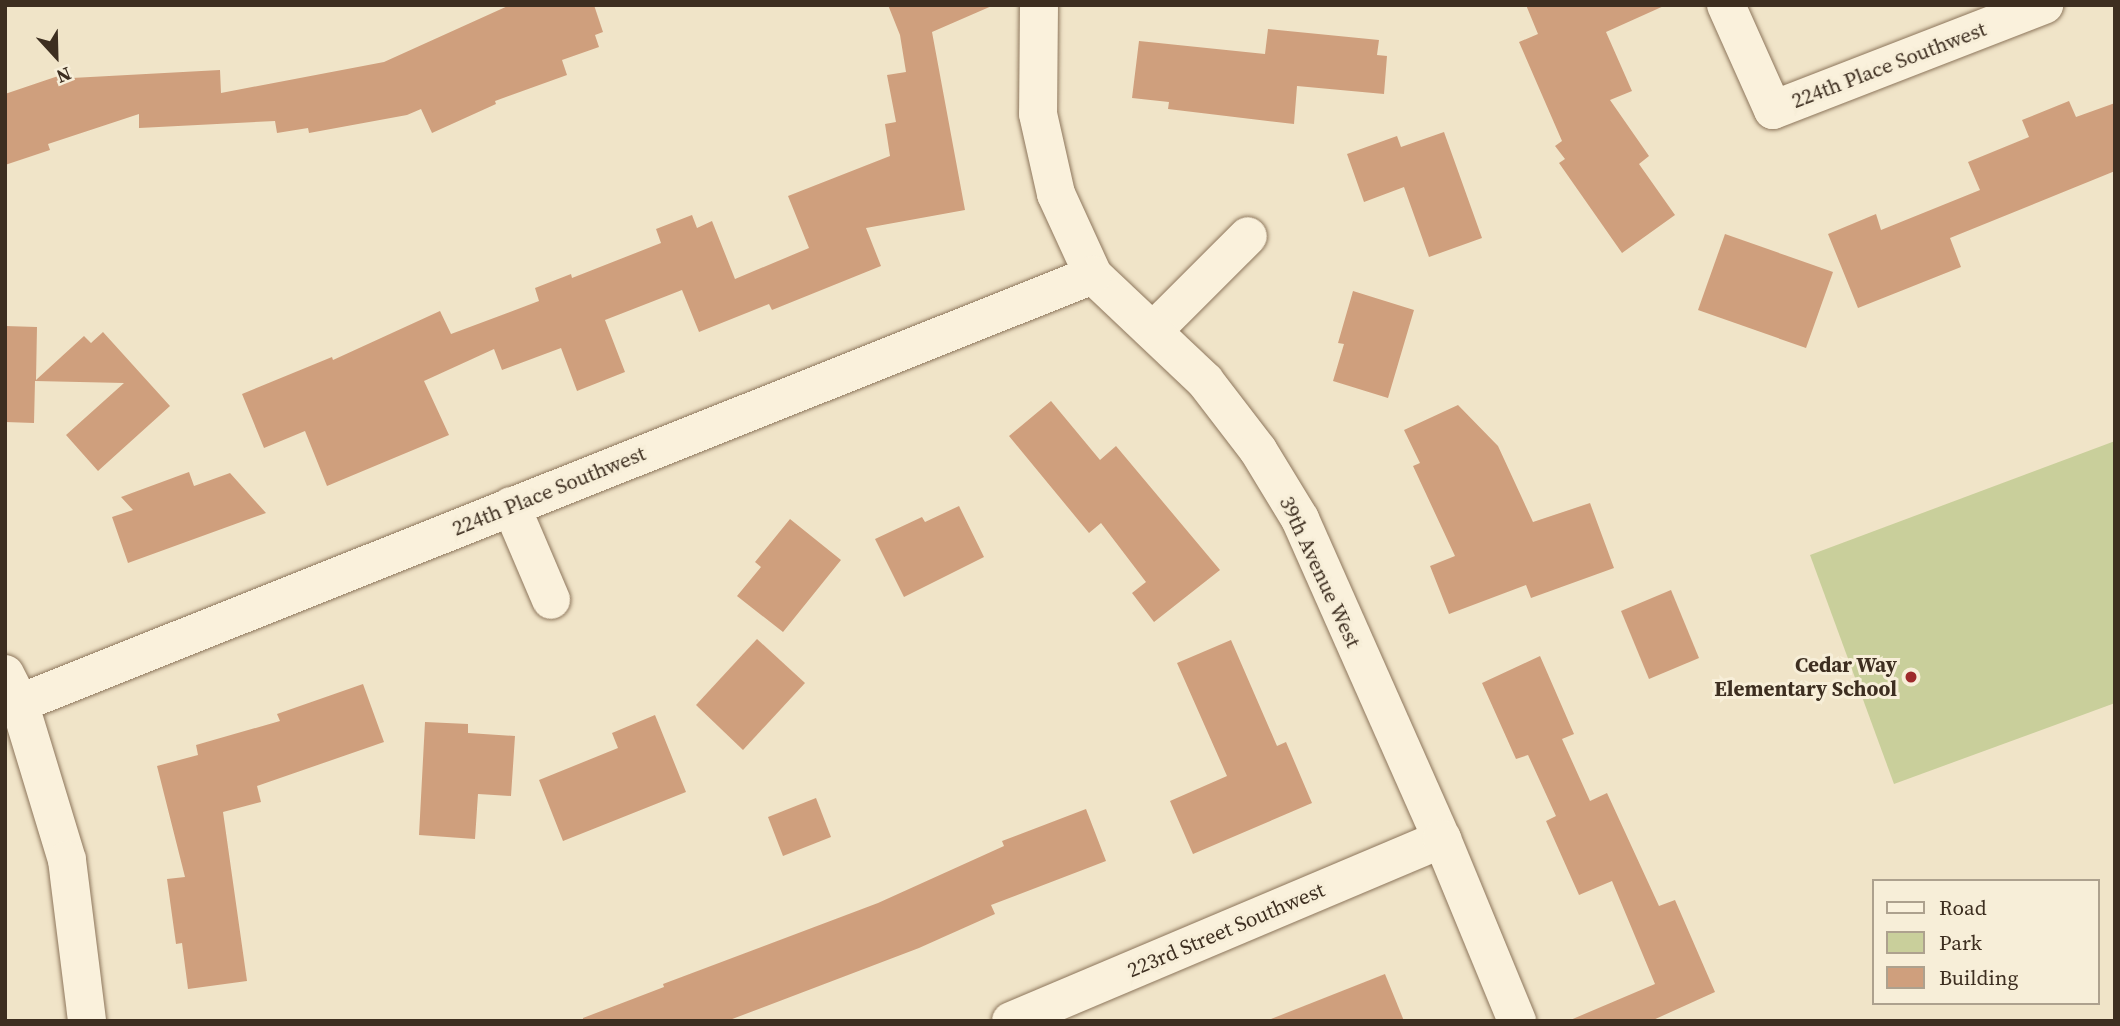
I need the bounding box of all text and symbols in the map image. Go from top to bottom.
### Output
street label: 224th Place Southwest [1788,16,1990,114]
north arrow [21,21,91,91]
text: N [53,61,75,90]
street label: 224th Place Southwest [449,441,649,541]
street label: 39th Avenue West [1274,492,1366,652]
place label: Cedar Way Elementary School [1714,652,1897,702]
marker: Cedar Way Elementary School [1903,669,1919,685]
street label: 223rd Street Southwest [1124,877,1328,983]
legend [1871,879,2099,1005]
text: Road [1939,893,1987,922]
text: Park [1939,928,1982,957]
text: Building [1939,963,2018,992]

